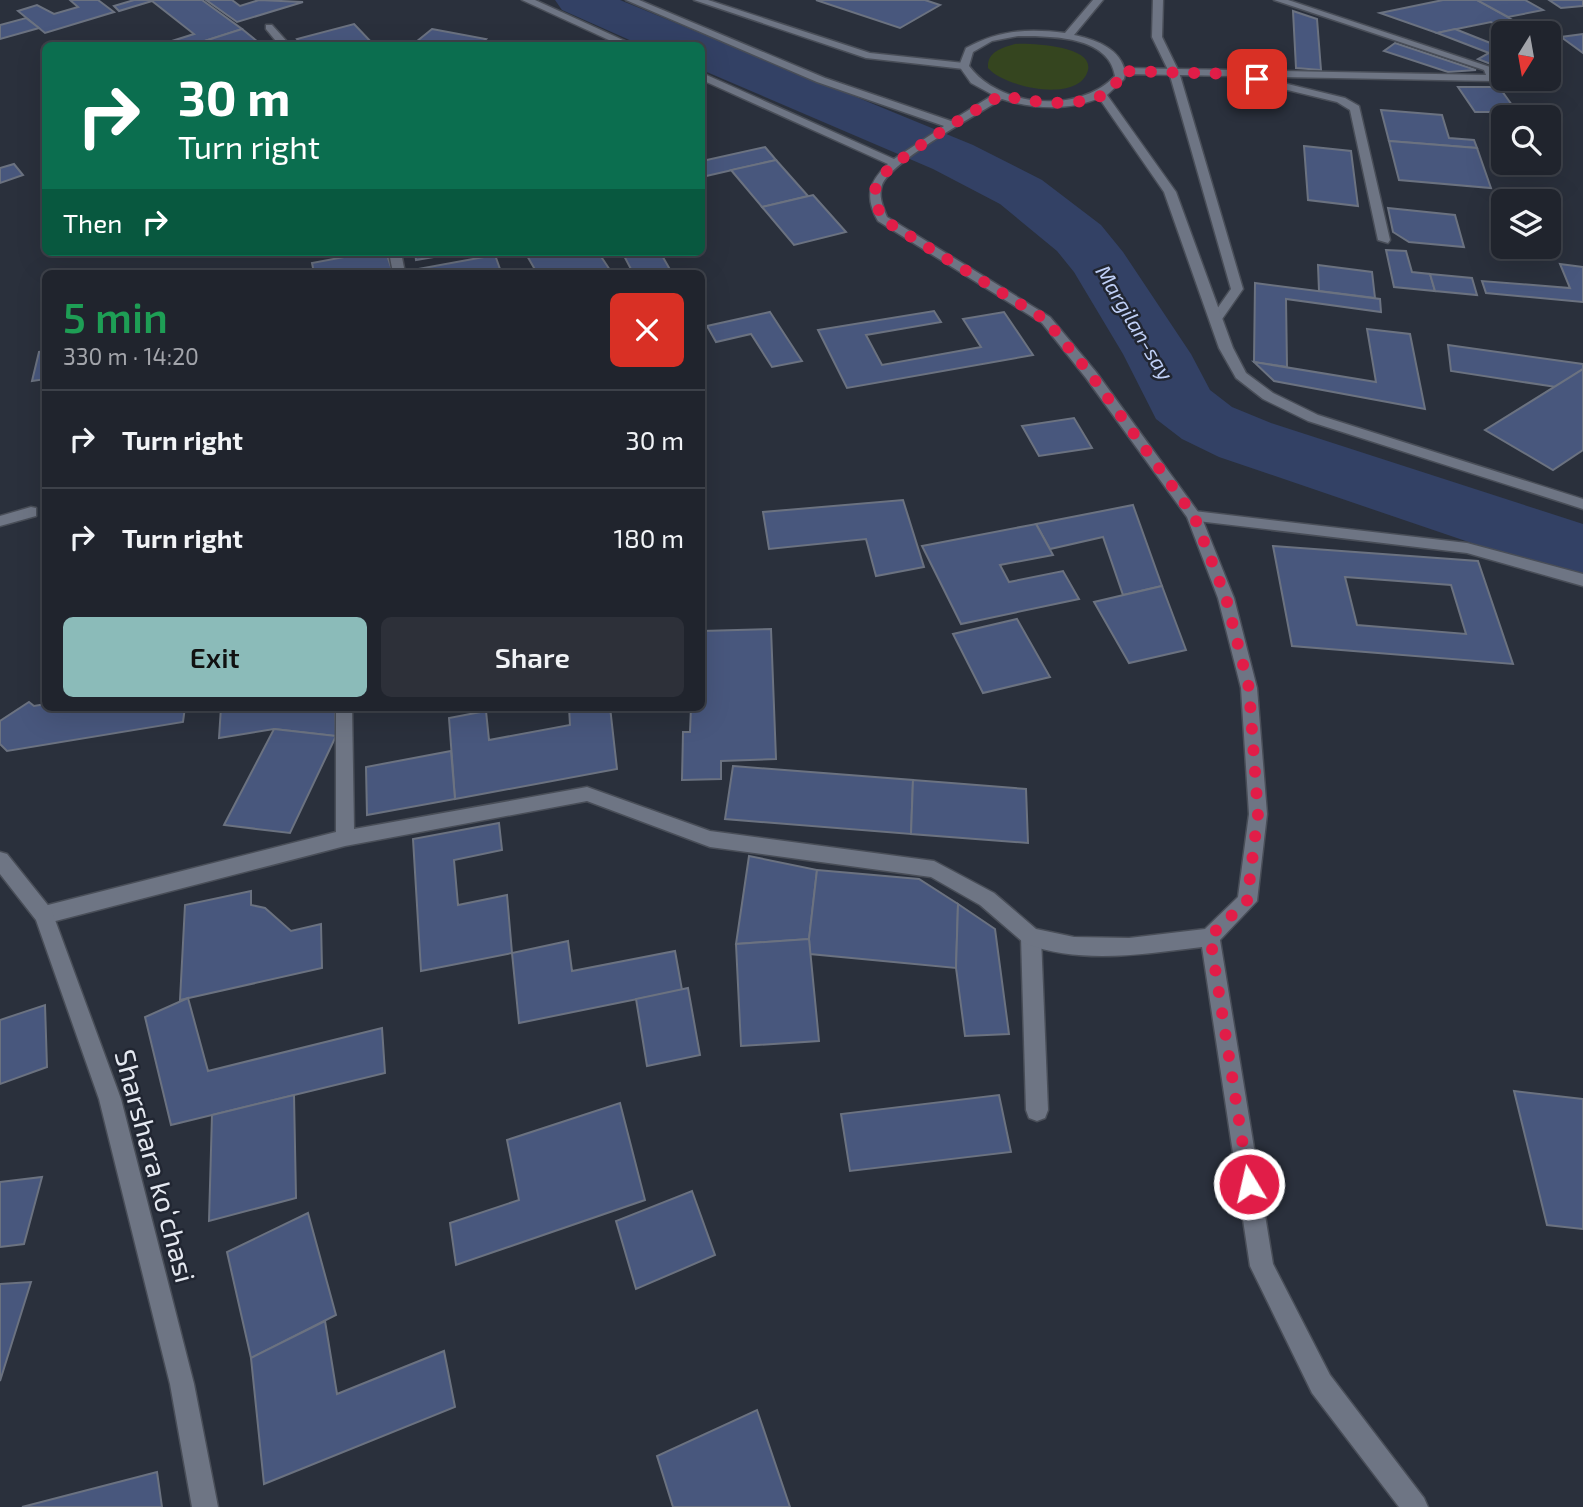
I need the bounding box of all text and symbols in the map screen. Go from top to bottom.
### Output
north arrow [1491,21,1561,91]
map controls [1491,21,1561,259]
pin [1227,49,1287,109]
icon: arrive [1238,60,1276,98]
text: 30 m [178,67,290,126]
icon: right [63,70,154,161]
button: search [1491,105,1561,175]
text: Turn right [178,127,320,165]
button: layers [1491,189,1561,259]
icon: right [136,203,174,241]
text: Then [63,207,122,238]
water label: Margilan-say [1090,260,1179,385]
text: 5 min [63,291,168,341]
button: close [610,293,684,367]
text: 330 m · 14:20 [63,342,199,370]
icon: right [63,420,101,458]
text: Turn right [122,424,243,455]
text: 30 m [625,424,684,455]
icon: right [63,518,101,556]
text: Turn right [122,522,243,553]
text: 180 m [614,522,684,553]
button: Exit [63,617,367,697]
button: Share [381,617,684,697]
street label: Sharshara koʻchasi [108,1045,203,1286]
position arrow [1212,1147,1286,1221]

